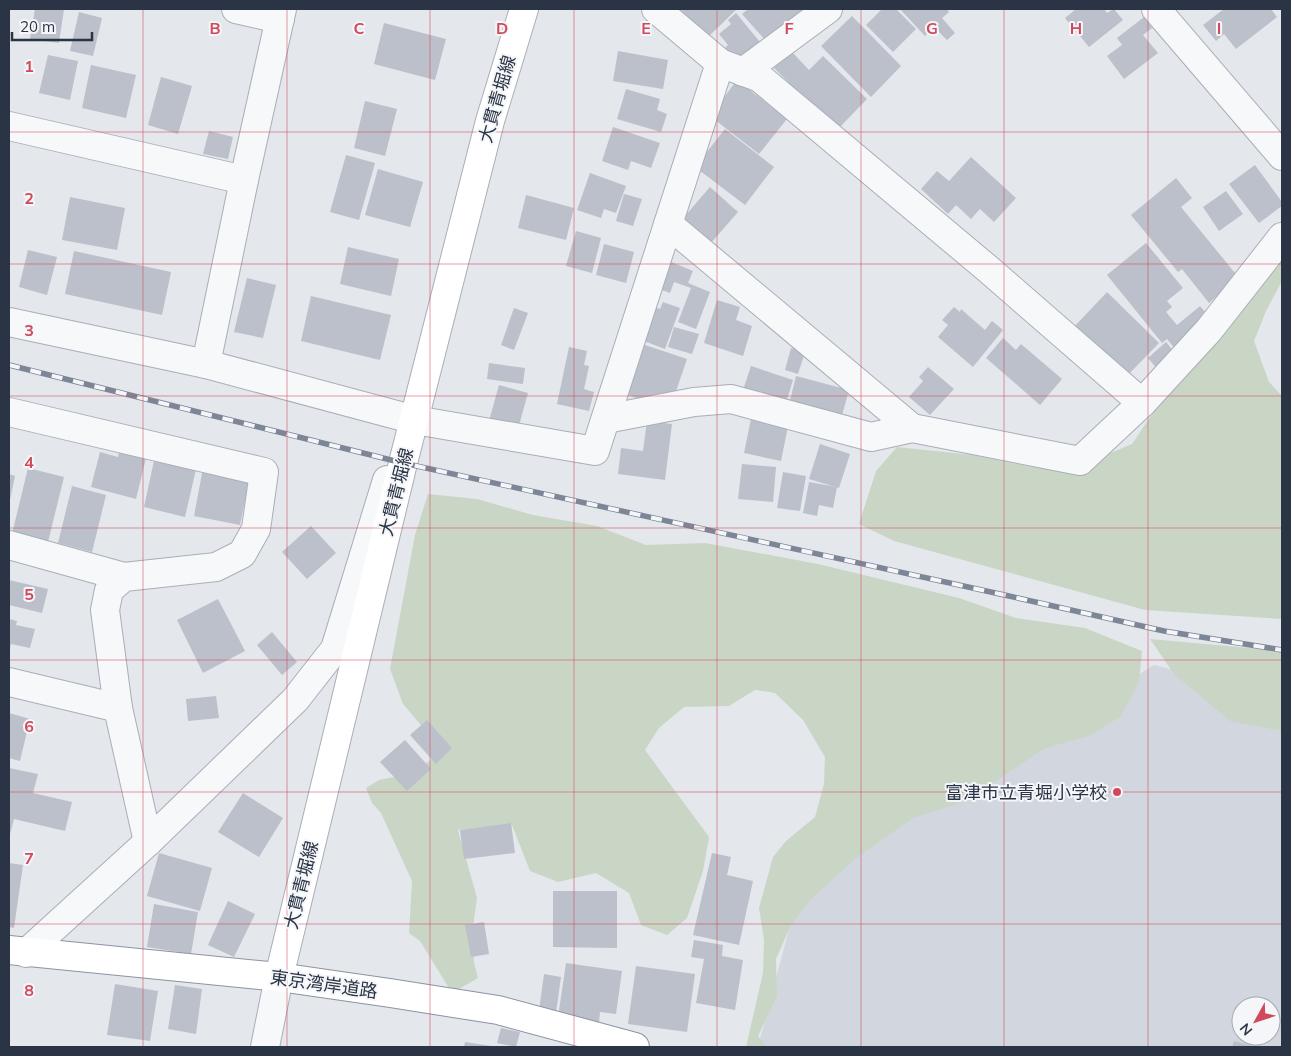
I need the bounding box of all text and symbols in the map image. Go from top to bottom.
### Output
scale bar [12,10,92,42]
text: 20 m [20,17,55,36]
text: B [209,18,221,38]
text: C [354,18,365,38]
text: D [496,18,508,38]
text: E [641,18,651,38]
text: F [784,18,794,38]
text: G [926,18,938,38]
text: H [1070,18,1082,38]
text: I [1217,18,1221,38]
street label: 大貫青堀線 [474,53,520,145]
text: 1 [24,56,34,76]
text: 2 [24,188,34,208]
text: 3 [24,320,34,340]
street label: 大貫青堀線 [374,446,418,538]
text: 4 [24,452,34,472]
text: 5 [24,584,34,604]
text: 6 [24,716,34,736]
place label: 富津市立青堀小学校 [945,781,1107,804]
marker: 富津市立青堀小学校 [1111,786,1123,798]
street label: 大貫青堀線 [279,839,323,931]
text: 7 [24,848,34,868]
street label: 東京湾岸道路 [269,965,379,1003]
text: 8 [24,980,34,1000]
north arrow [1231,996,1281,1046]
text: N [1236,1020,1256,1039]

